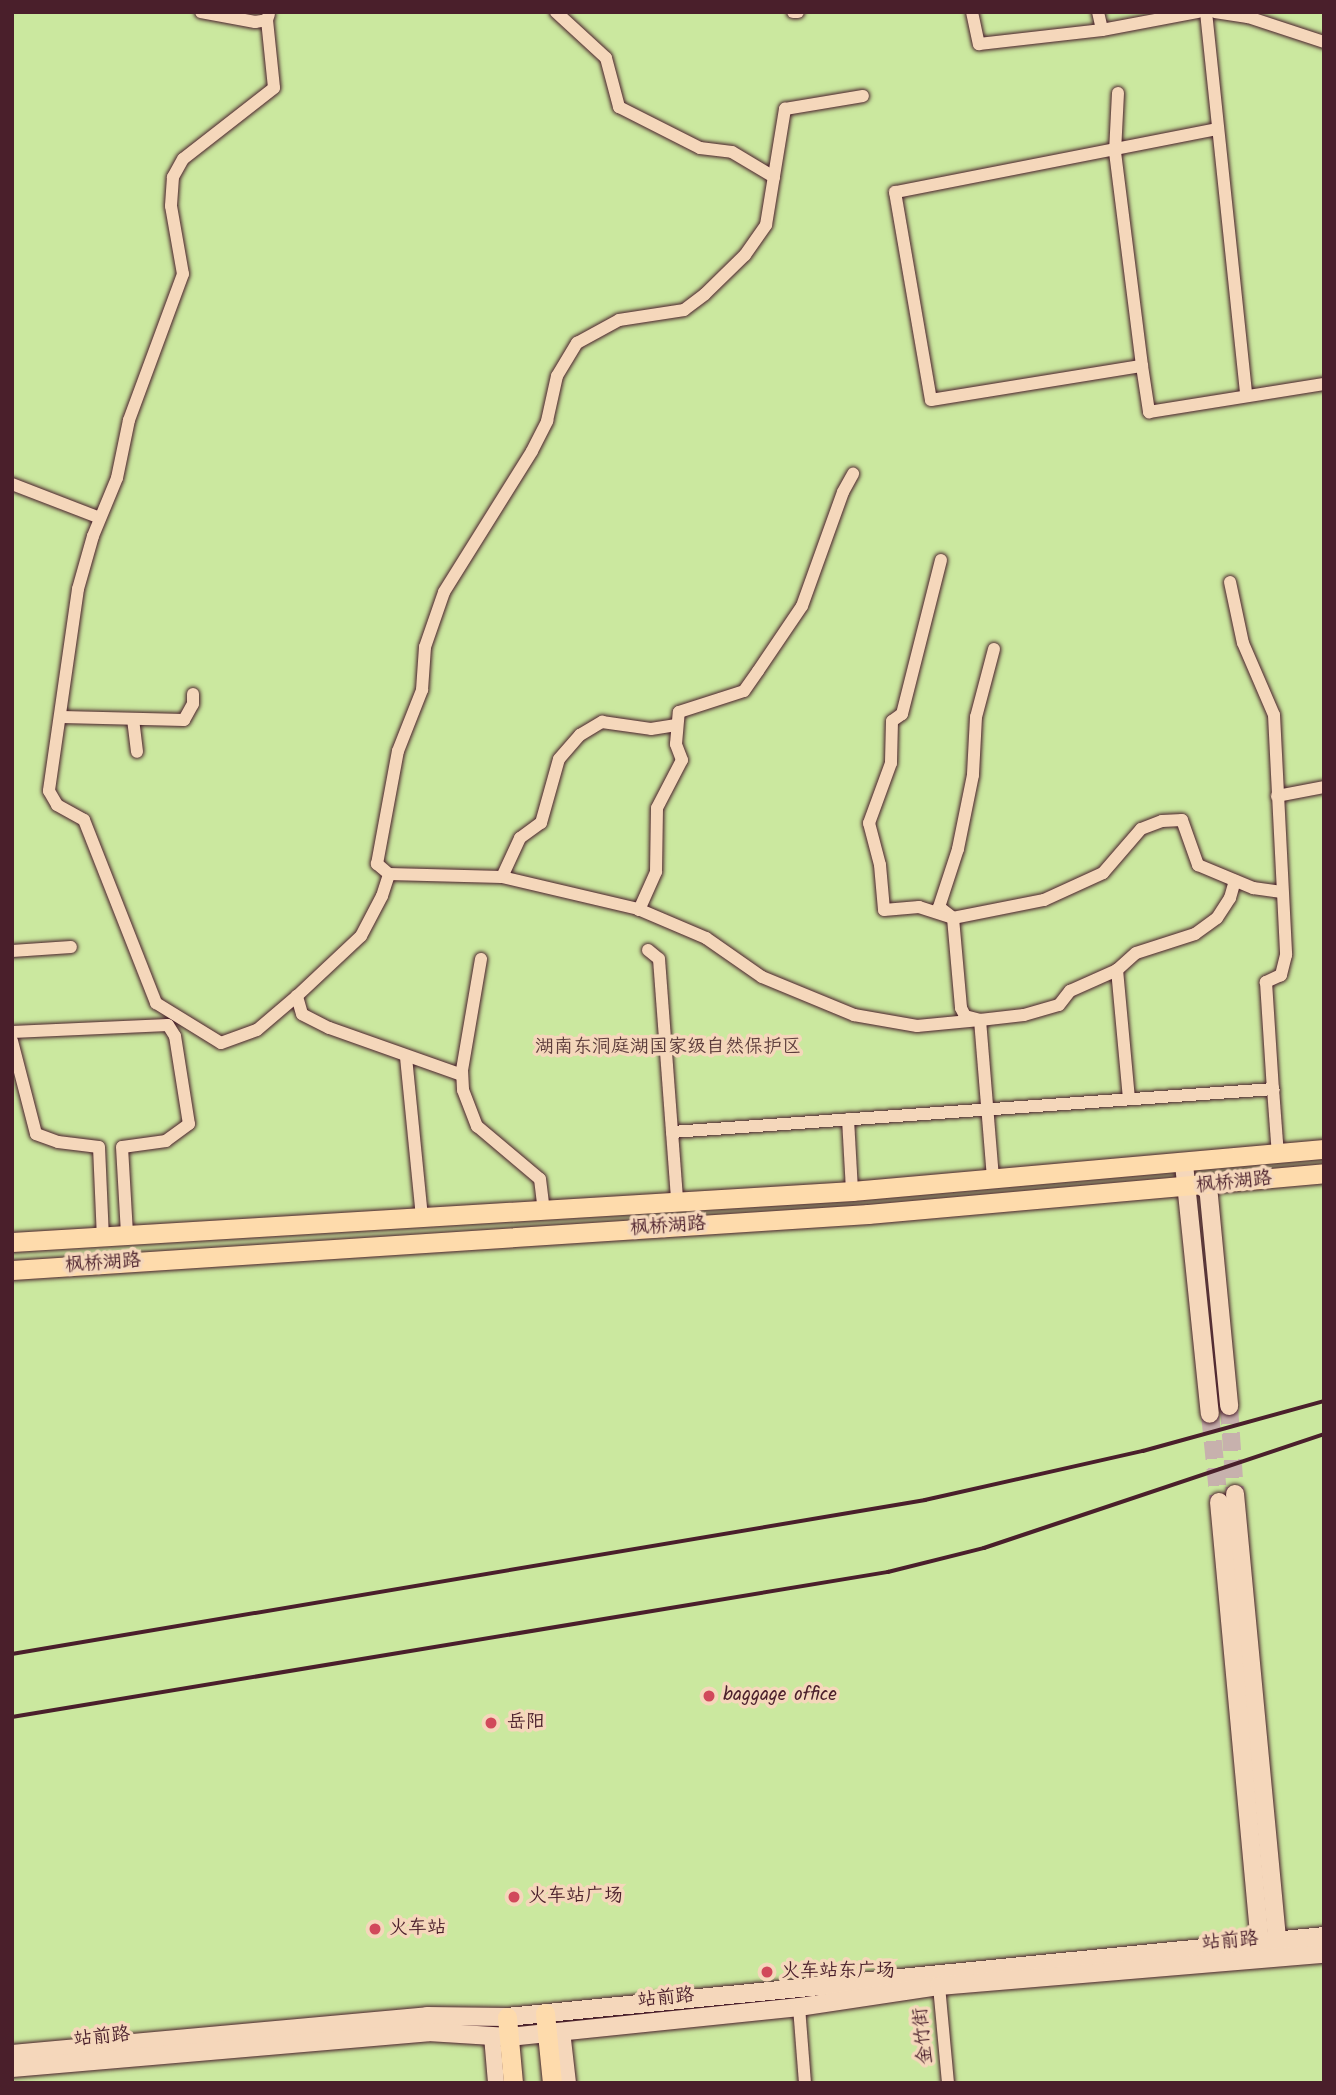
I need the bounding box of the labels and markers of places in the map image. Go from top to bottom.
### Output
place label: baggage office [723,1685,837,1707]
marker: baggage office [701,1688,717,1704]
place label: 岳阳 [507,1712,545,1734]
marker: 岳阳 [481,1713,501,1733]
place label: 火车站广场 [528,1886,623,1908]
marker: 火车站广场 [506,1889,522,1905]
place label: 火车站 [389,1918,446,1940]
marker: 火车站 [367,1921,383,1937]
place label: 火车站东广场 [781,1961,895,1983]
marker: 火车站东广场 [759,1964,775,1980]

